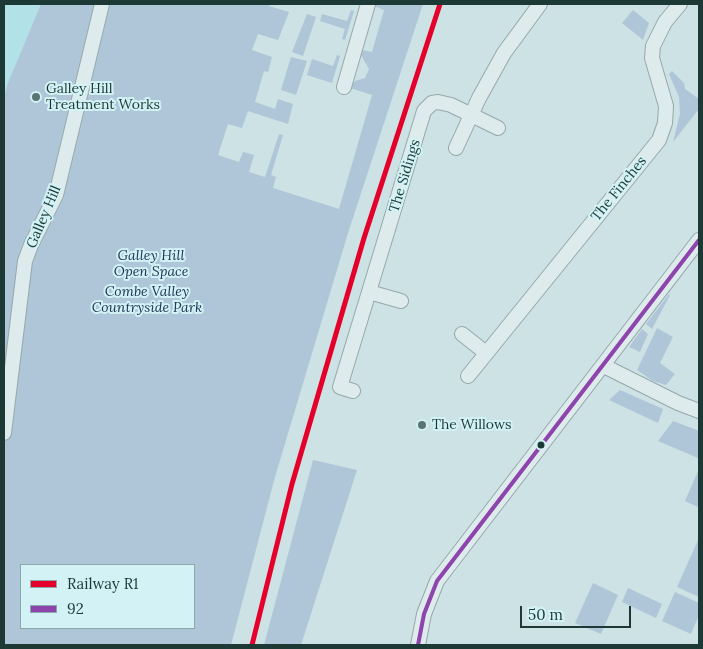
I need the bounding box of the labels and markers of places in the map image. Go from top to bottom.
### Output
place label: Galley Hill Treatment Works [46,81,160,114]
marker: Galley Hill Treatment Works [30,91,42,103]
place label: The Willows [432,417,512,433]
marker: The Willows [416,419,428,431]
unlabelled marker [536,440,546,450]

